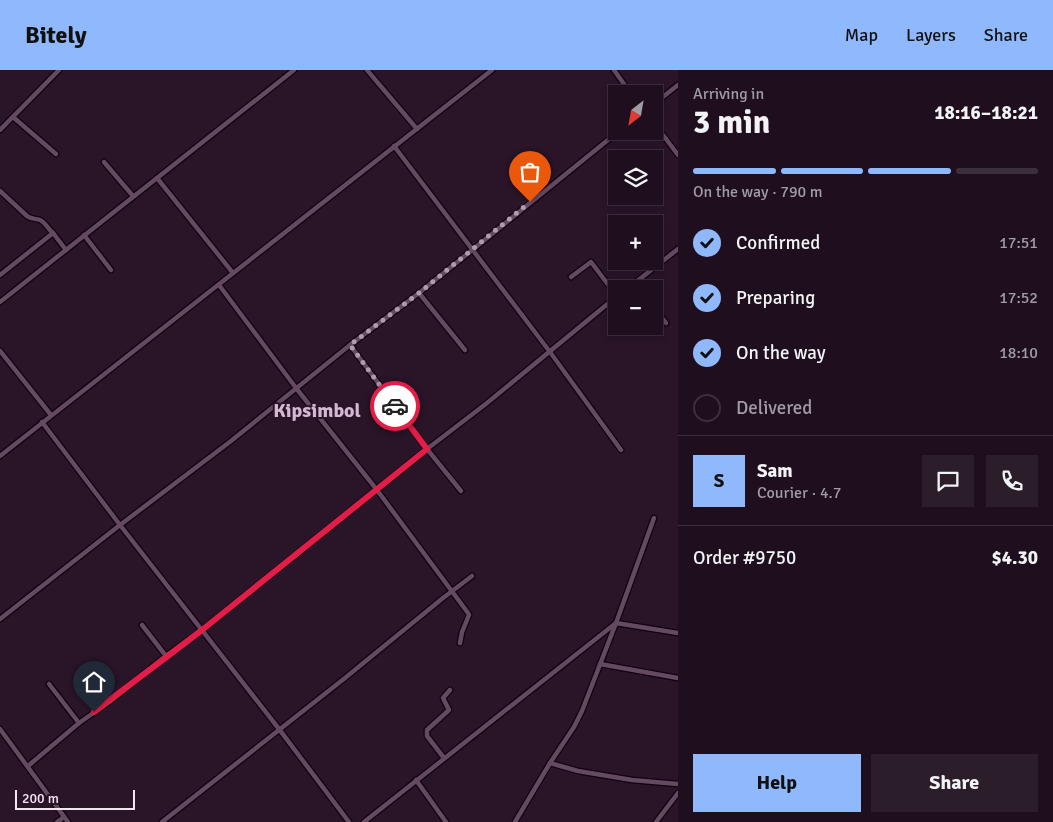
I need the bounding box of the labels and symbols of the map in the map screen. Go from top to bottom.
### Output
north arrow [608,85,662,140]
pin [509,151,551,202]
courier [370,381,420,431]
district label: Kipsimbol [273,398,361,423]
pin [73,661,115,712]
scale bar [15,787,135,810]

